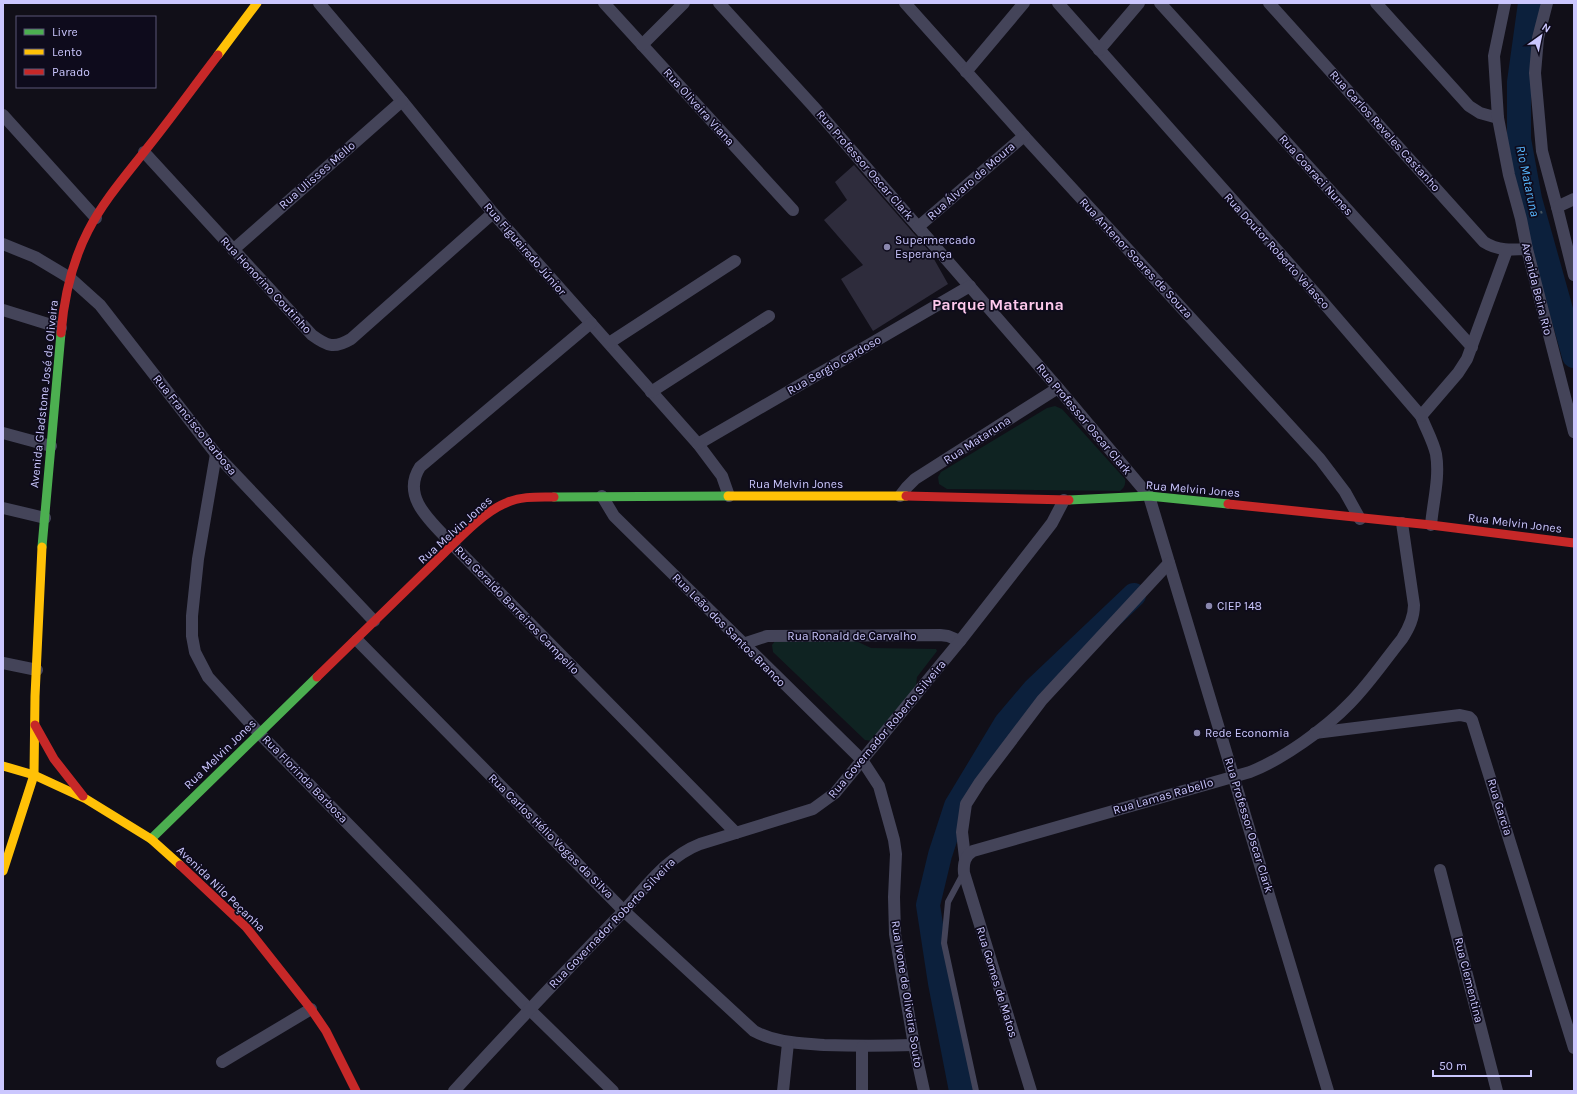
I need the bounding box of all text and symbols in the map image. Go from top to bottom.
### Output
legend [16,16,156,88]
north arrow [1521,16,1561,56]
text: N [1539,20,1553,36]
text: Livre [52,25,78,39]
text: Lento [52,45,82,59]
text: Parado [52,65,90,79]
street label: Rua Oliveira Viana [661,65,737,149]
street label: Rua Carlos Reveles Castanho [1327,68,1443,194]
street label: Rua Professor Oscar Clark [814,107,917,223]
street label: Rua Coaraci Nunes [1276,132,1356,218]
street label: Rua Ulisses Mello [276,138,358,212]
street label: Rua Álvaro de Moura [924,138,1018,223]
water label: Rio Mataruna [1513,144,1543,218]
street label: Rua Doutor Roberto Velasco [1221,190,1333,312]
street label: Rua Antenor Soares de Souza [1077,195,1195,321]
street label: Rua Figueiredo Júnior [481,200,570,299]
place label: Supermercado Esperança [895,233,975,261]
street label: Rua Honorino Coutinho [217,234,315,336]
street label: Avenida Beira Rio [1519,241,1555,337]
marker: Supermercado Esperança [882,242,892,252]
district label: Parque Mataruna [932,295,1064,314]
street label: Avenida Gladstone José de Oliveira [27,299,61,489]
street label: Rua Sergio Cardoso [784,332,884,398]
street label: Rua Professor Oscar Clark [1033,361,1135,478]
street label: Rua Francisco Barbosa [150,372,240,478]
street label: Rua Mataruna [941,413,1013,467]
street label: Rua Melvin Jones [749,477,843,491]
street label: Rua Melvin Jones [1145,478,1241,500]
street label: Rua Melvin Jones [415,493,495,567]
street label: Rua Melvin Jones [1467,510,1563,536]
street label: Rua Geraldo Barreiros Campello [452,543,582,677]
street label: Rua Leão dos Santos Branco [669,570,789,690]
place label: CIEP 148 [1217,599,1262,613]
marker: CIEP 148 [1204,601,1214,611]
street label: Rua Ronald de Carvalho [787,629,917,643]
street label: Rua Governador Roberto Silveira [825,657,949,801]
street label: Rua Melvin Jones [181,716,259,792]
place label: Rede Economia [1205,726,1289,740]
marker: Rede Economia [1192,728,1202,738]
street label: Rua Florinda Barbosa [259,732,351,826]
street label: Rua Professor Oscar Clark [1222,756,1276,895]
street label: Rua Carlos Hélio Vogas da Silva [486,771,616,901]
street label: Rua Lamas Rabello [1111,775,1215,817]
street label: Rua Garcia [1485,777,1515,837]
street label: Avenida Nilo Peçanha [174,843,268,935]
street label: Rua Governador Roberto Silveira [546,855,678,991]
street label: Rua Ivone de Oliveira Souto [888,919,926,1069]
street label: Rua Gomes de Matos [973,925,1021,1039]
street label: Rua Clementina [1452,936,1486,1024]
scale bar [1433,1052,1531,1078]
text: 50 m [1439,1059,1467,1073]

